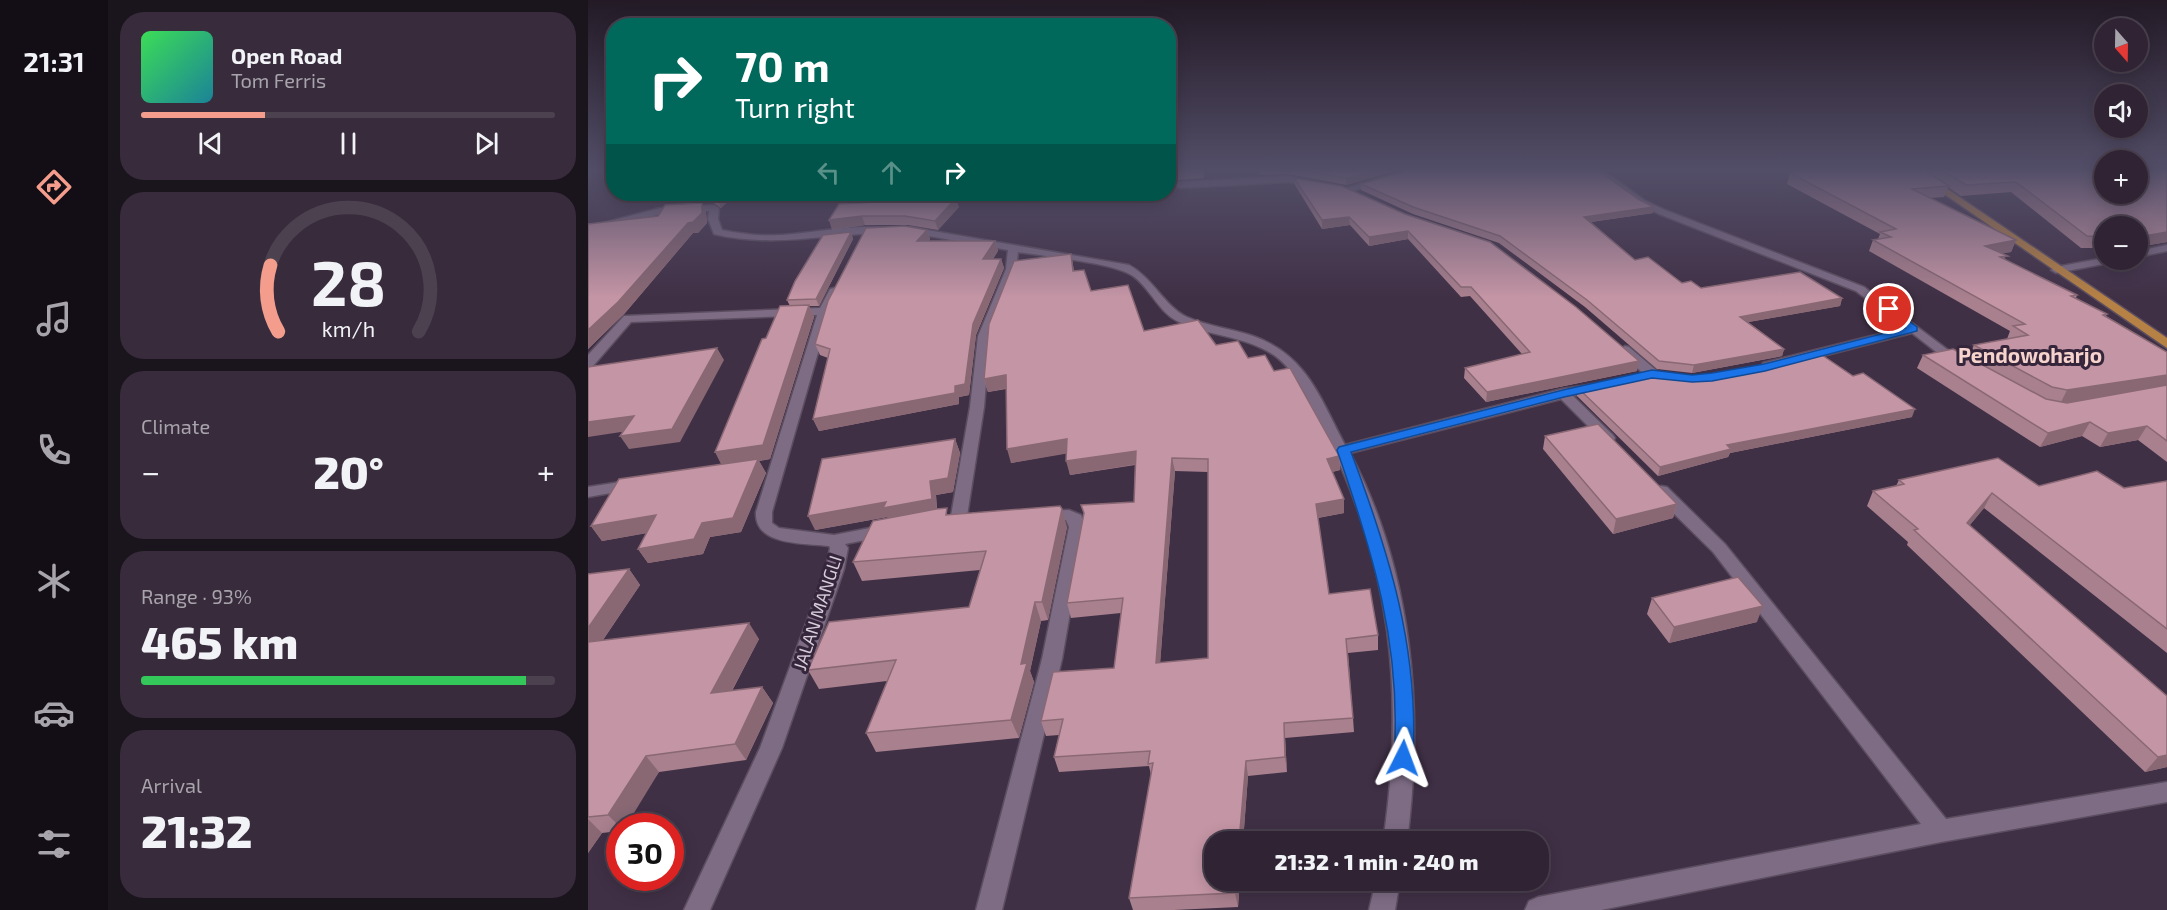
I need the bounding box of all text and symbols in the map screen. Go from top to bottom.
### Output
north arrow [2094,18,2148,72]
map controls [2094,18,2148,270]
text: 70 m [735,40,830,90]
text: Open Road [231,42,343,68]
icon: right [636,42,714,120]
text: 21:31 [23,45,85,77]
text: Tom Ferris [231,68,326,92]
button: sound [2094,84,2148,138]
text: Turn right [735,91,855,123]
icon: previous [194,127,227,160]
icon: pause [332,127,365,160]
icon: next [470,127,503,160]
button: + [2094,150,2148,204]
icon: left [812,156,845,189]
icon: ahead [875,156,908,189]
icon: right [938,156,971,189]
icon: directions [33,166,75,208]
button: − [2094,216,2148,270]
text: 28 [310,245,386,320]
pin [1863,283,1914,334]
icon: arrive [1872,292,1905,325]
icon: music [33,298,75,340]
text: km/h [321,317,375,342]
district label: Pendowoharjo [1958,342,2102,367]
text: Climate [141,414,210,438]
icon: phone [33,429,75,471]
text: 20° [313,444,384,498]
text: − [141,451,160,491]
text: + [537,451,555,491]
street label: JALAN MANGLI [788,553,846,673]
icon: climate [33,560,75,602]
text: Range · 93% [141,584,252,608]
text: 465 km [141,614,298,668]
icon: car [33,692,75,734]
position arrow [1371,726,1435,790]
text: Arrival [141,773,202,797]
text: 21:32 [141,803,252,857]
speed limit sign: 30 [606,813,684,891]
icon: filters [33,823,75,865]
text: 21:32 · 1 min · 240 m [1274,848,1479,874]

